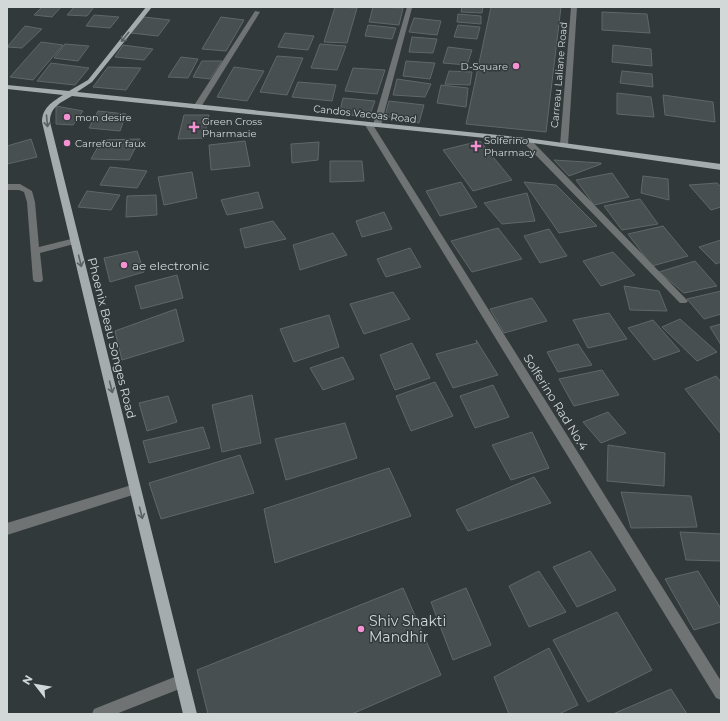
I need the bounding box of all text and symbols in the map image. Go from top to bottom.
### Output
street label: Carreau Laliane Road [548,21,570,129]
one-way arrow [120,32,129,43]
place label: D-Square [461,60,508,73]
marker: D-Square [511,61,521,71]
street label: Candos Vacoas Road [313,102,417,126]
place label: mon desire [75,111,132,124]
marker: mon desire [62,112,72,122]
one-way arrow [43,114,51,127]
place label: Green Cross Pharmacie [202,115,262,140]
marker: Green Cross Pharmacie [189,122,199,132]
place label: Solferino Pharmacy [484,134,536,159]
place label: Carrefour faux [75,137,147,150]
marker: Carrefour faux [62,138,72,148]
marker: Solferino Pharmacy [471,141,481,151]
one-way arrow [77,254,84,267]
street label: Phoenix Beau Songes Road [85,256,139,420]
place label: ae electronic [132,258,209,273]
marker: ae electronic [119,260,129,270]
street label: Solferino Rad No.4 [520,351,592,453]
one-way arrow [107,380,115,393]
one-way arrow [138,506,146,519]
place label: Shiv Shakti Mandhir [369,612,446,646]
marker: Shiv Shakti Mandhir [356,624,366,634]
north arrow [16,665,56,705]
text: N [19,672,36,687]

